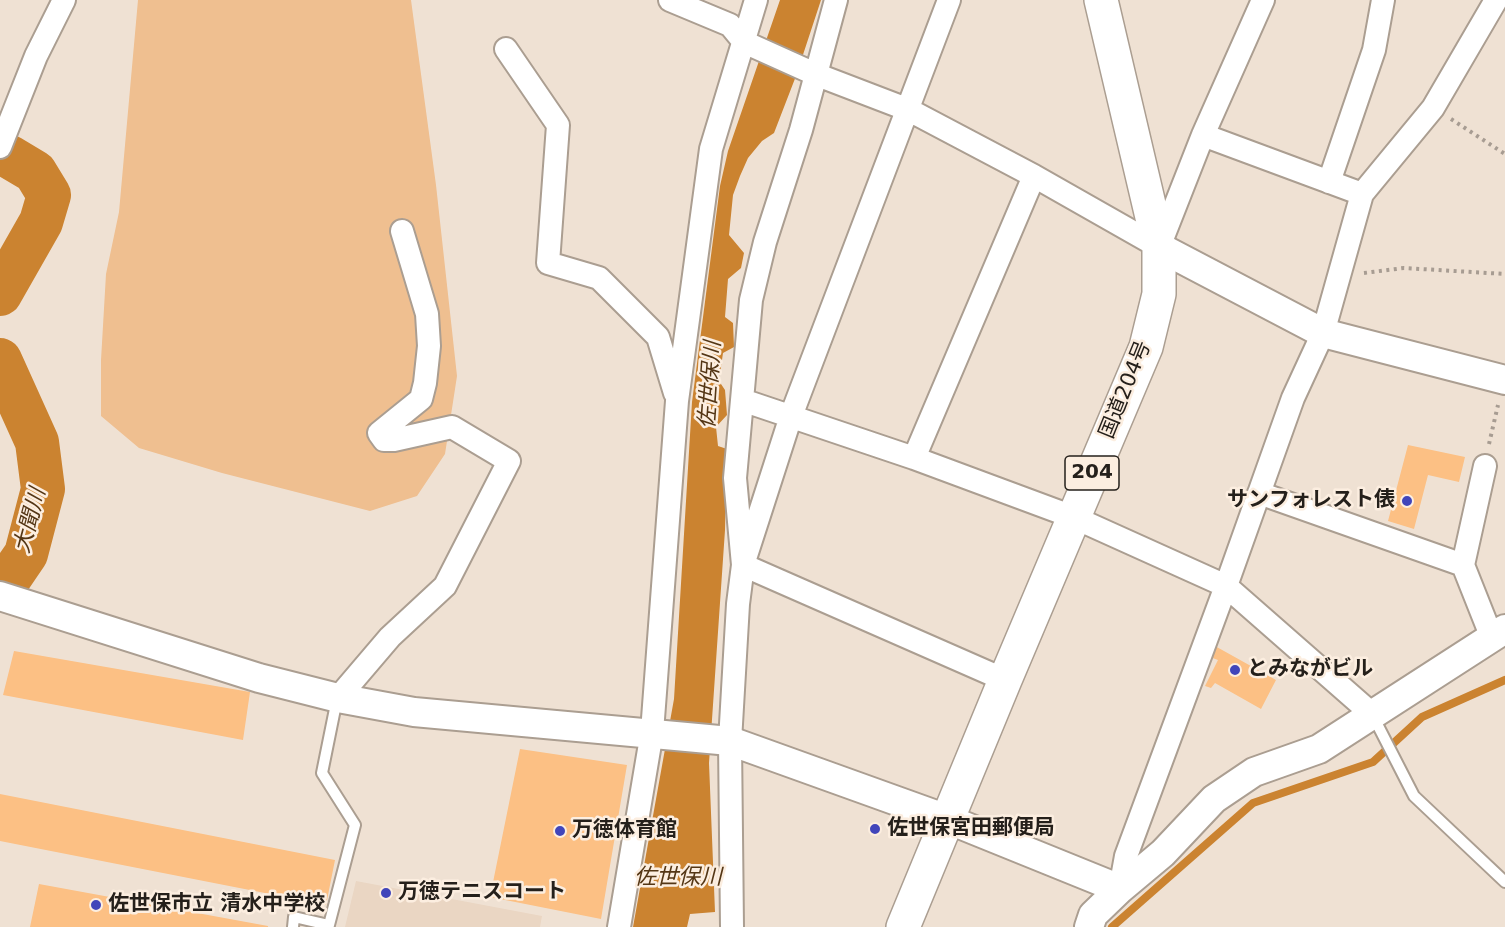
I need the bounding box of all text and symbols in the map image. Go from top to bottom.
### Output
street label: 国道204号 [1095,337,1157,443]
water label: 佐世保川 [695,340,727,430]
road number: 204 [1065,456,1119,490]
water label: 大聞川 [10,486,52,556]
place label: サンフォレスト俵 [1227,488,1395,514]
marker: サンフォレスト俵 [1400,494,1414,508]
place label: とみながビル [1247,657,1373,683]
marker: とみながビル [1228,663,1242,677]
place label: 佐世保宮田郵便局 [887,816,1055,842]
place label: 万徳体育館 [572,818,677,844]
marker: 佐世保宮田郵便局 [868,822,882,836]
marker: 万徳体育館 [553,824,567,838]
water label: 佐世保川 [634,865,722,891]
place label: 万徳テニスコート [398,880,566,906]
marker: 万徳テニスコート [379,886,393,900]
place label: 佐世保市立 清水中学校 [108,892,325,918]
marker: 佐世保市立 清水中学校 [89,898,103,912]

